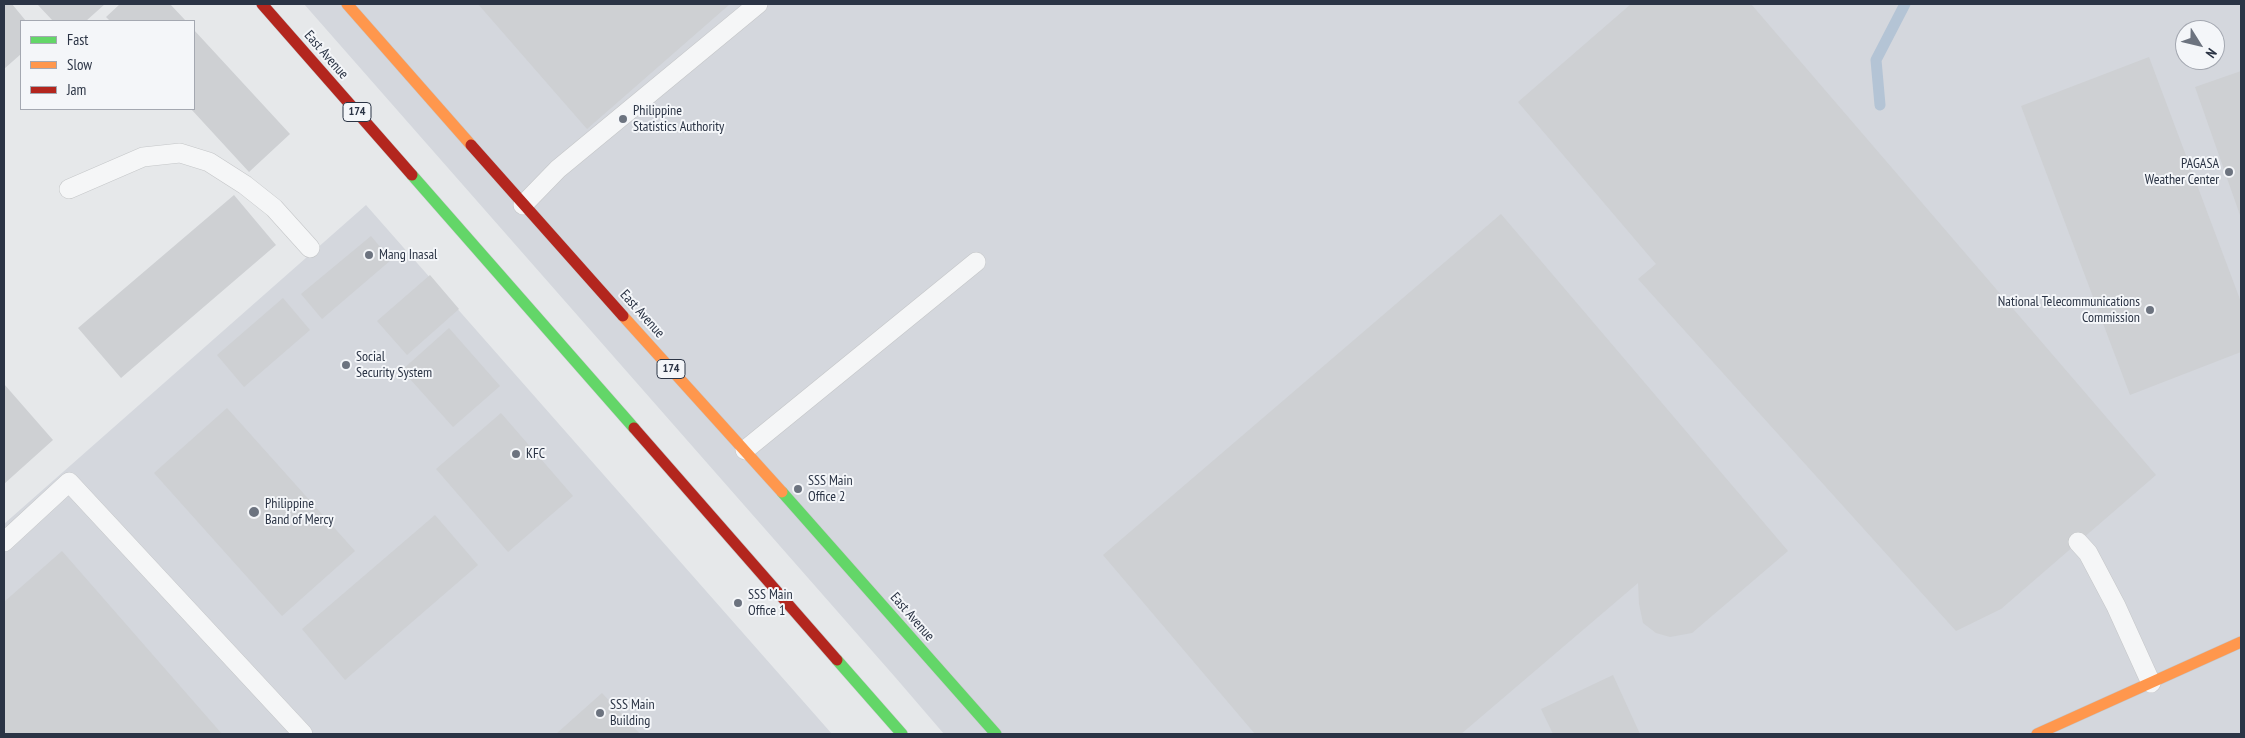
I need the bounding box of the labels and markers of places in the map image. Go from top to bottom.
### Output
place label: Philippine Statistics Authority [633,103,724,136]
marker: Philippine Statistics Authority [617,113,629,125]
place label: PAGASA Weather Center [2145,156,2219,188]
marker: PAGASA Weather Center [2223,166,2235,178]
place label: Mang Inasal [379,247,437,263]
marker: Mang Inasal [363,249,375,261]
place label: National Telecommunications Commission [1998,294,2140,326]
marker: National Telecommunications Commission [2144,304,2156,316]
place label: Social Security System [356,349,432,382]
marker: Social Security System [340,359,352,371]
place label: KFC [526,446,545,462]
marker: KFC [510,448,522,460]
place label: SSS Main Office 2 [808,473,853,506]
marker: SSS Main Office 2 [792,483,804,495]
place label: Philippine Band of Mercy [265,496,333,528]
marker: Philippine Band of Mercy [247,505,261,519]
place label: SSS Main Office 1 [748,587,793,620]
marker: SSS Main Office 1 [732,597,744,609]
place label: SSS Main Building [610,697,655,730]
marker: SSS Main Building [594,707,606,719]

